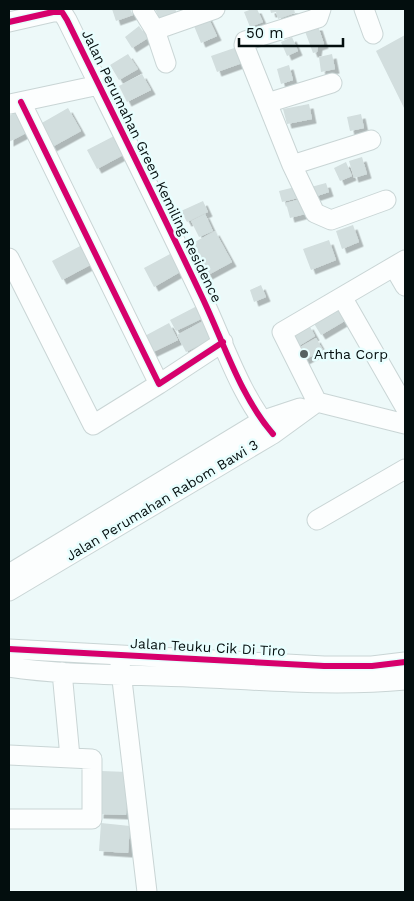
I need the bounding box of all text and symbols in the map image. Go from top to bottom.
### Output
scale bar [239,15,343,47]
text: 50 m [246,24,283,42]
street label: Jalan Perumahan Green Kemiling Residence [79,27,225,305]
place label: Artha Corp [314,346,388,362]
marker: Artha Corp [298,348,310,360]
street label: Jalan Perumahan Rabom Bawi 3 [63,436,261,564]
street label: Jalan Teuku Cik Di Tiro [130,635,286,659]

